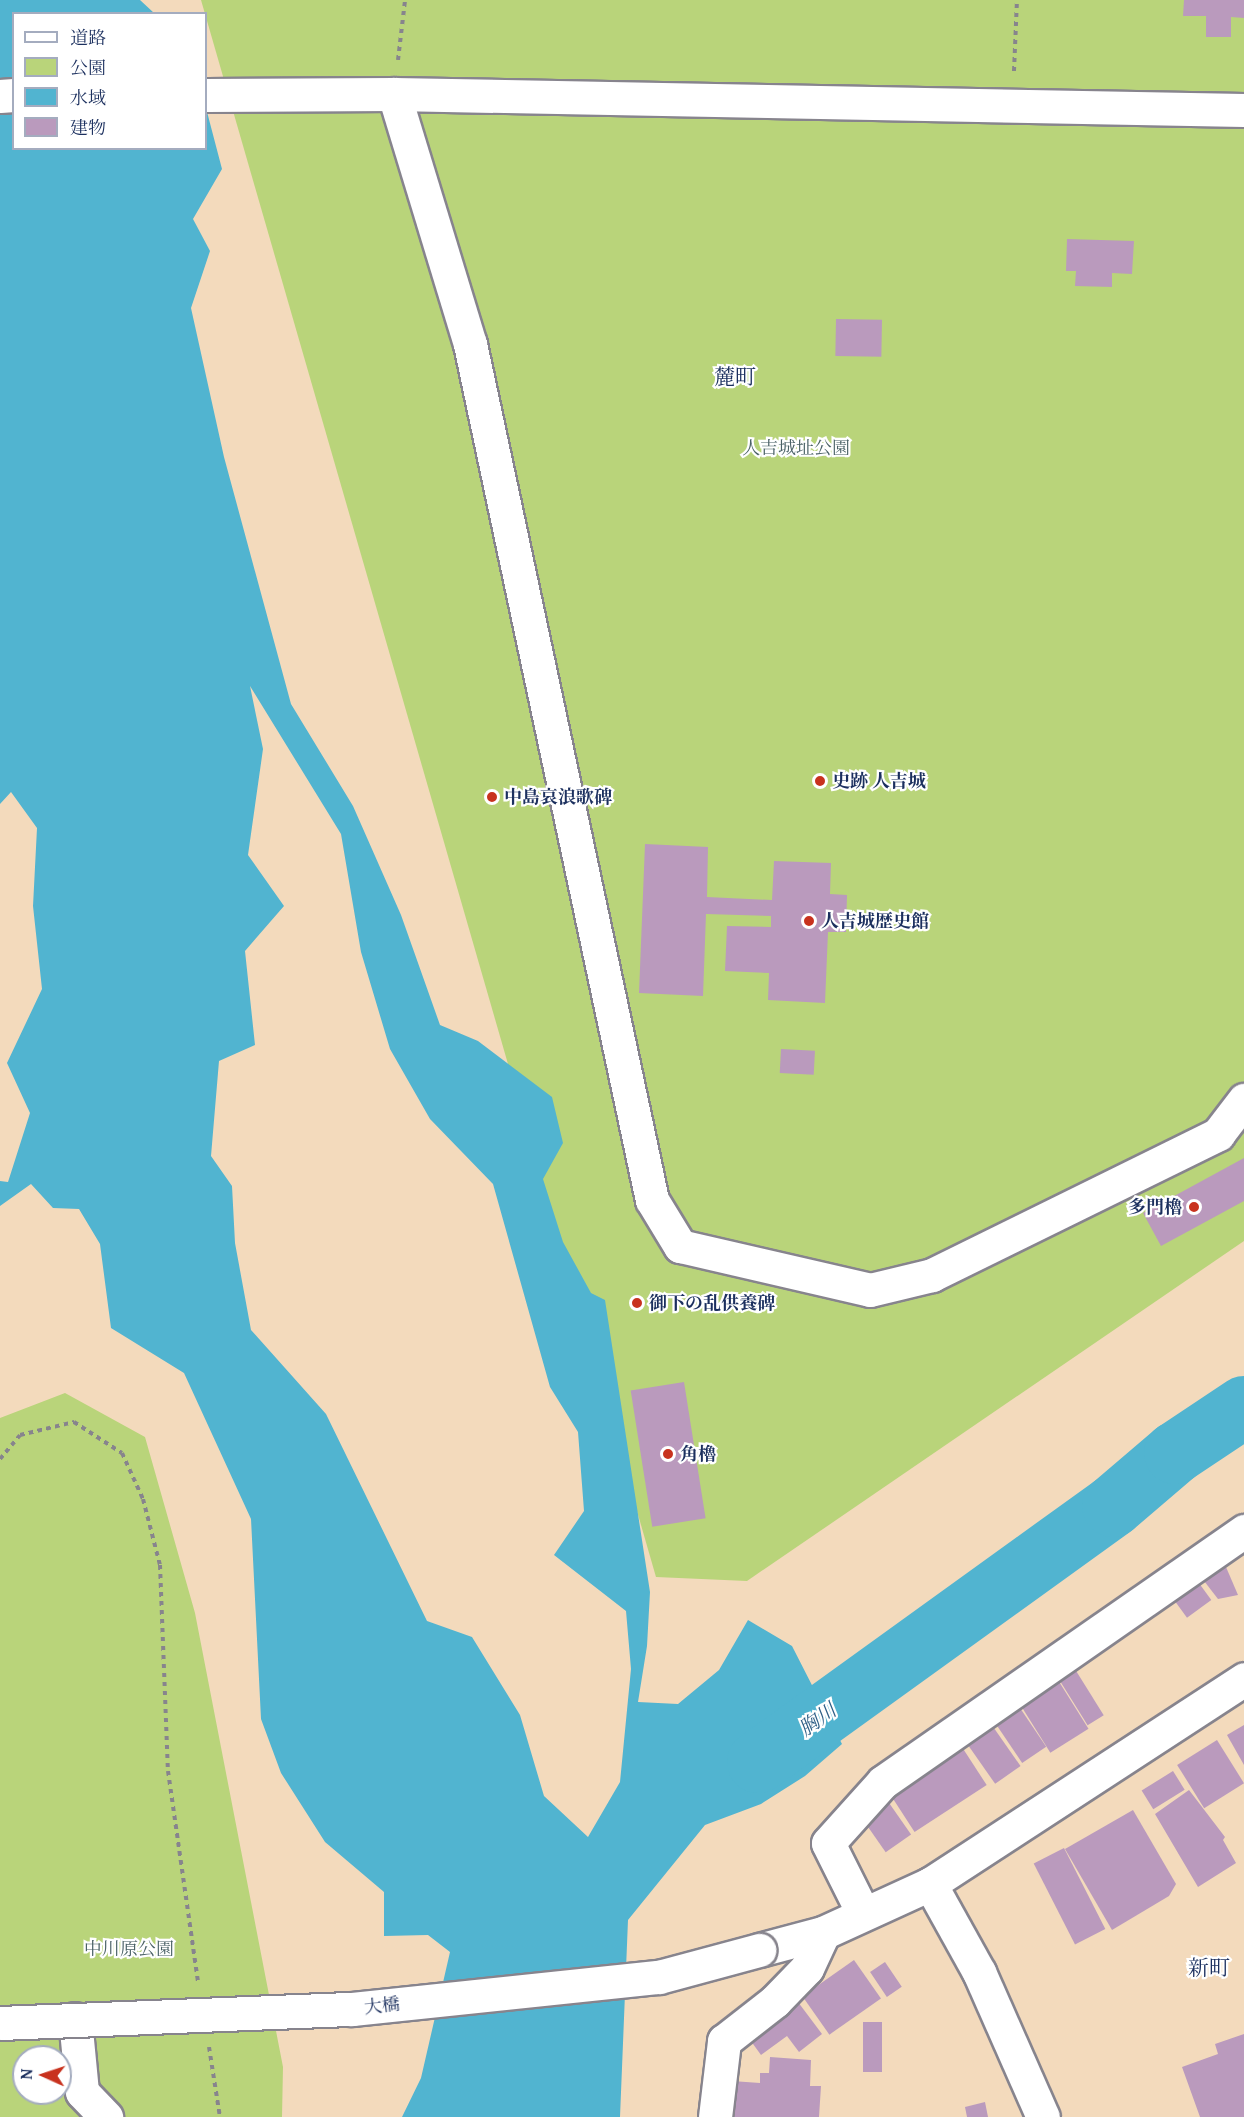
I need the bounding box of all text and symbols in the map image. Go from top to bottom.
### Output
legend [12,12,207,150]
text: 道路 [70,24,106,51]
text: 公園 [70,54,106,81]
text: 水域 [70,84,106,111]
text: 建物 [70,114,106,141]
district label: 麓町 [714,364,756,390]
park label: 人吉城址公園 [742,437,850,459]
place label: 史跡 人吉城 [832,770,926,792]
marker: 史跡 人吉城 [813,774,827,788]
place label: 中島哀浪歌碑 [504,786,612,808]
marker: 中島哀浪歌碑 [485,790,499,804]
place label: 人吉城歴史館 [821,910,929,932]
marker: 人吉城歴史館 [802,914,816,928]
place label: 多門櫓 [1128,1196,1182,1218]
marker: 多門櫓 [1187,1200,1201,1214]
place label: 御下の乱供養碑 [649,1292,775,1314]
marker: 御下の乱供養碑 [630,1296,644,1310]
place label: 角櫓 [680,1443,716,1465]
marker: 角櫓 [661,1447,675,1461]
water label: 胸川 [794,1698,840,1740]
park label: 中川原公園 [84,1938,174,1960]
district label: 新町 [1188,1955,1230,1981]
street label: 大橋 [363,1993,401,2019]
north arrow [12,2045,72,2105]
text: N [14,2068,38,2080]

